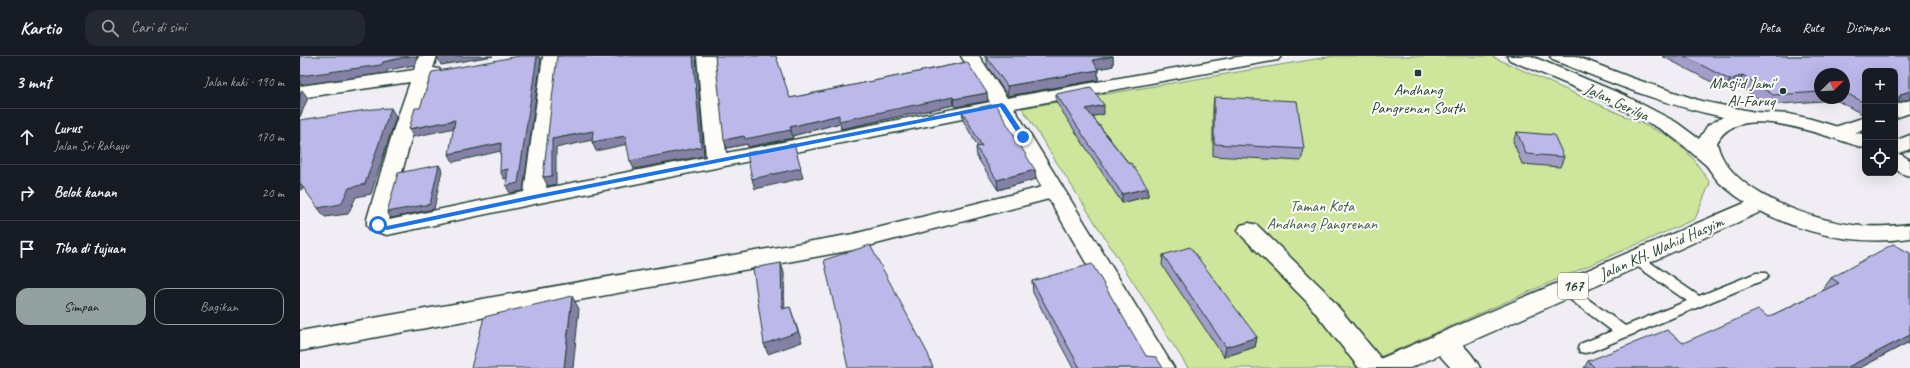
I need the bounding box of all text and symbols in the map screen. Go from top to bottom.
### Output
search box [85,10,365,46]
text: Kartio [20,16,61,40]
icon: search [99,17,121,39]
text: Cari di sini [131,18,186,37]
text: Peta [1759,19,1780,36]
text: Rute [1802,19,1824,36]
text: Disimpan [1846,19,1890,36]
marker: Andhang Pangrenan South [1413,68,1423,78]
north arrow [1814,68,1850,104]
map controls [1862,68,1898,176]
button: + [1862,68,1898,104]
text: 3 mnt [16,72,51,93]
place label: Masjid Jami' Al-Faruq [1709,73,1778,111]
text: Jalan kaki · 190 m [204,74,284,90]
street label: Jalan Gerilya [1580,78,1653,126]
place label: Andhang Pangrenan South [1371,80,1467,118]
marker: Masjid Jami' Al-Faruq [1778,86,1788,96]
button: − [1862,104,1898,140]
text: Lurus [54,119,82,138]
icon: ahead [16,126,38,148]
route end [1014,128,1032,146]
text: 170 m [256,129,284,145]
text: Jalan Sri Rahayu [54,138,129,154]
button: locate [1862,140,1898,176]
icon: right [16,182,38,204]
text: Belok kanan [54,183,117,202]
text: 20 m [262,185,284,201]
park label: Taman Kota Andhang Pangrenan [1267,196,1378,234]
street label: Jalan KH. Wahid Hasyim [1595,211,1728,285]
route start [369,216,387,234]
icon: arrive [16,238,38,260]
text: Tiba di tujuan [54,239,125,258]
road number: 167 [1558,273,1588,299]
button: Simpan [16,288,146,325]
button: Bagikan [154,288,284,325]

